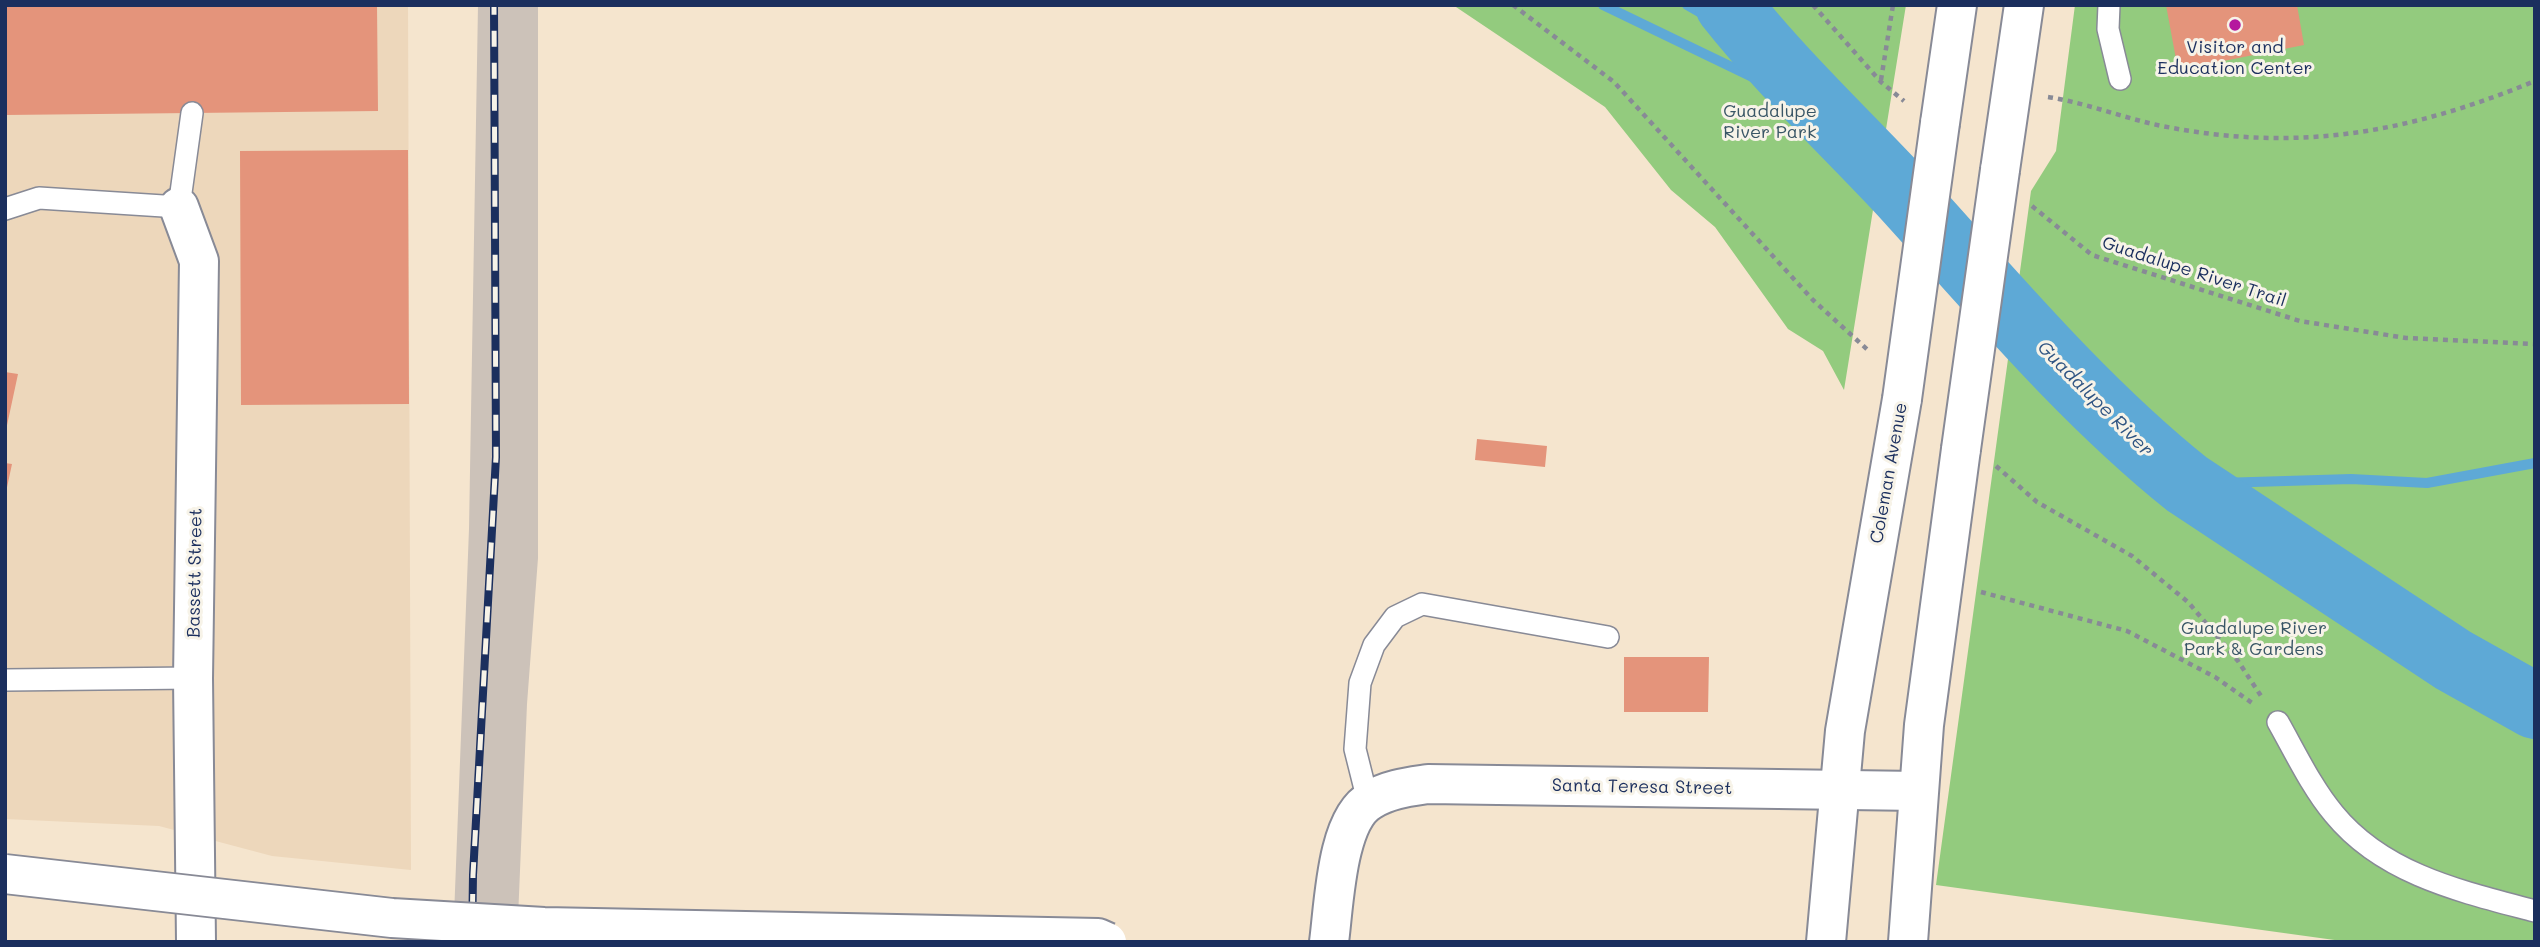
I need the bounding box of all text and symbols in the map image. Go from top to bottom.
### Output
marker: Visitor and Education Center [2227,17,2243,33]
place label: Visitor and Education Center [2157,36,2313,78]
park label: Guadalupe River Park [1723,100,1817,142]
street label: Guadalupe River Trail [2099,232,2289,312]
water label: Guadalupe River [2032,336,2158,462]
street label: Coleman Avenue [1866,401,1912,545]
street label: Bassett Street [183,508,207,638]
park label: Guadalupe River Park & Gardens [2181,617,2327,660]
street label: Santa Teresa Street [1552,775,1732,799]

